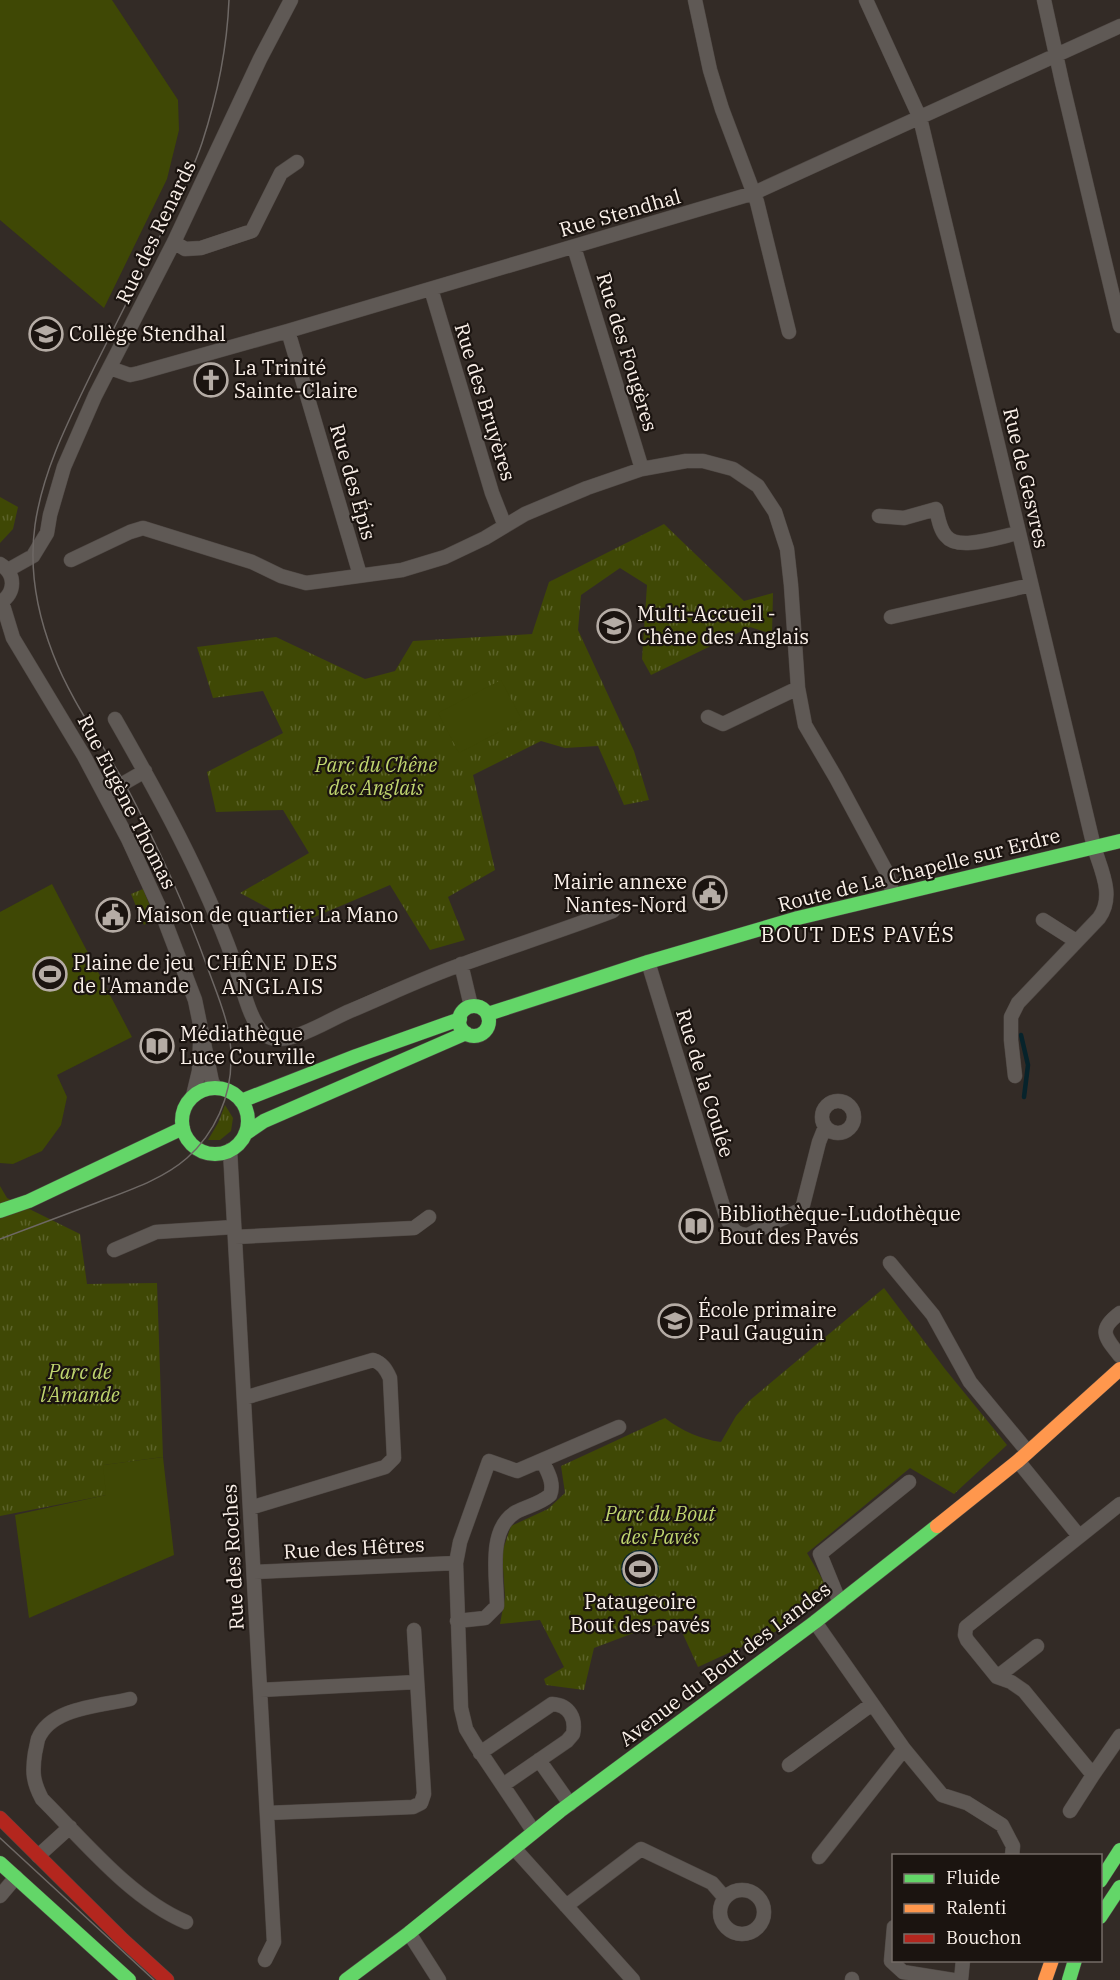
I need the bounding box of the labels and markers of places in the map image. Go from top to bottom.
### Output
school or university icon: Collège Stendhal [28,316,64,352]
place label: Collège Stendhal [69,320,226,347]
place label: La Trinité Sainte-Claire [234,354,358,404]
church icon: La Trinité Sainte-Claire [193,362,229,398]
place label: Multi-Accueil - Chêne des Anglais [637,600,809,650]
school or university icon: Multi-Accueil - Chêne des Anglais [596,608,632,644]
place label: Mairie annexe Nantes-Nord [553,868,687,918]
public building icon: Mairie annexe Nantes-Nord [692,875,728,911]
public building icon: Maison de quartier La Mano [95,897,131,933]
place label: Maison de quartier La Mano [136,901,398,928]
place label: Plaine de jeu de l'Amande [73,949,194,999]
sports icon: Plaine de jeu de l'Amande [32,956,68,992]
place label: Médiathèque Luce Courville [180,1020,315,1070]
library icon: Médiathèque Luce Courville [139,1028,175,1064]
place label: Bibliothèque-Ludothèque Bout des Pavés [719,1200,961,1250]
library icon: Bibliothèque-Ludothèque Bout des Pavés [678,1208,714,1244]
place label: École primaire Paul Gauguin [698,1296,837,1346]
school or university icon: École primaire Paul Gauguin [657,1303,693,1339]
sports icon: Pataugeoire Bout des pavés [622,1551,658,1587]
place label: Pataugeoire Bout des pavés [570,1588,710,1638]

